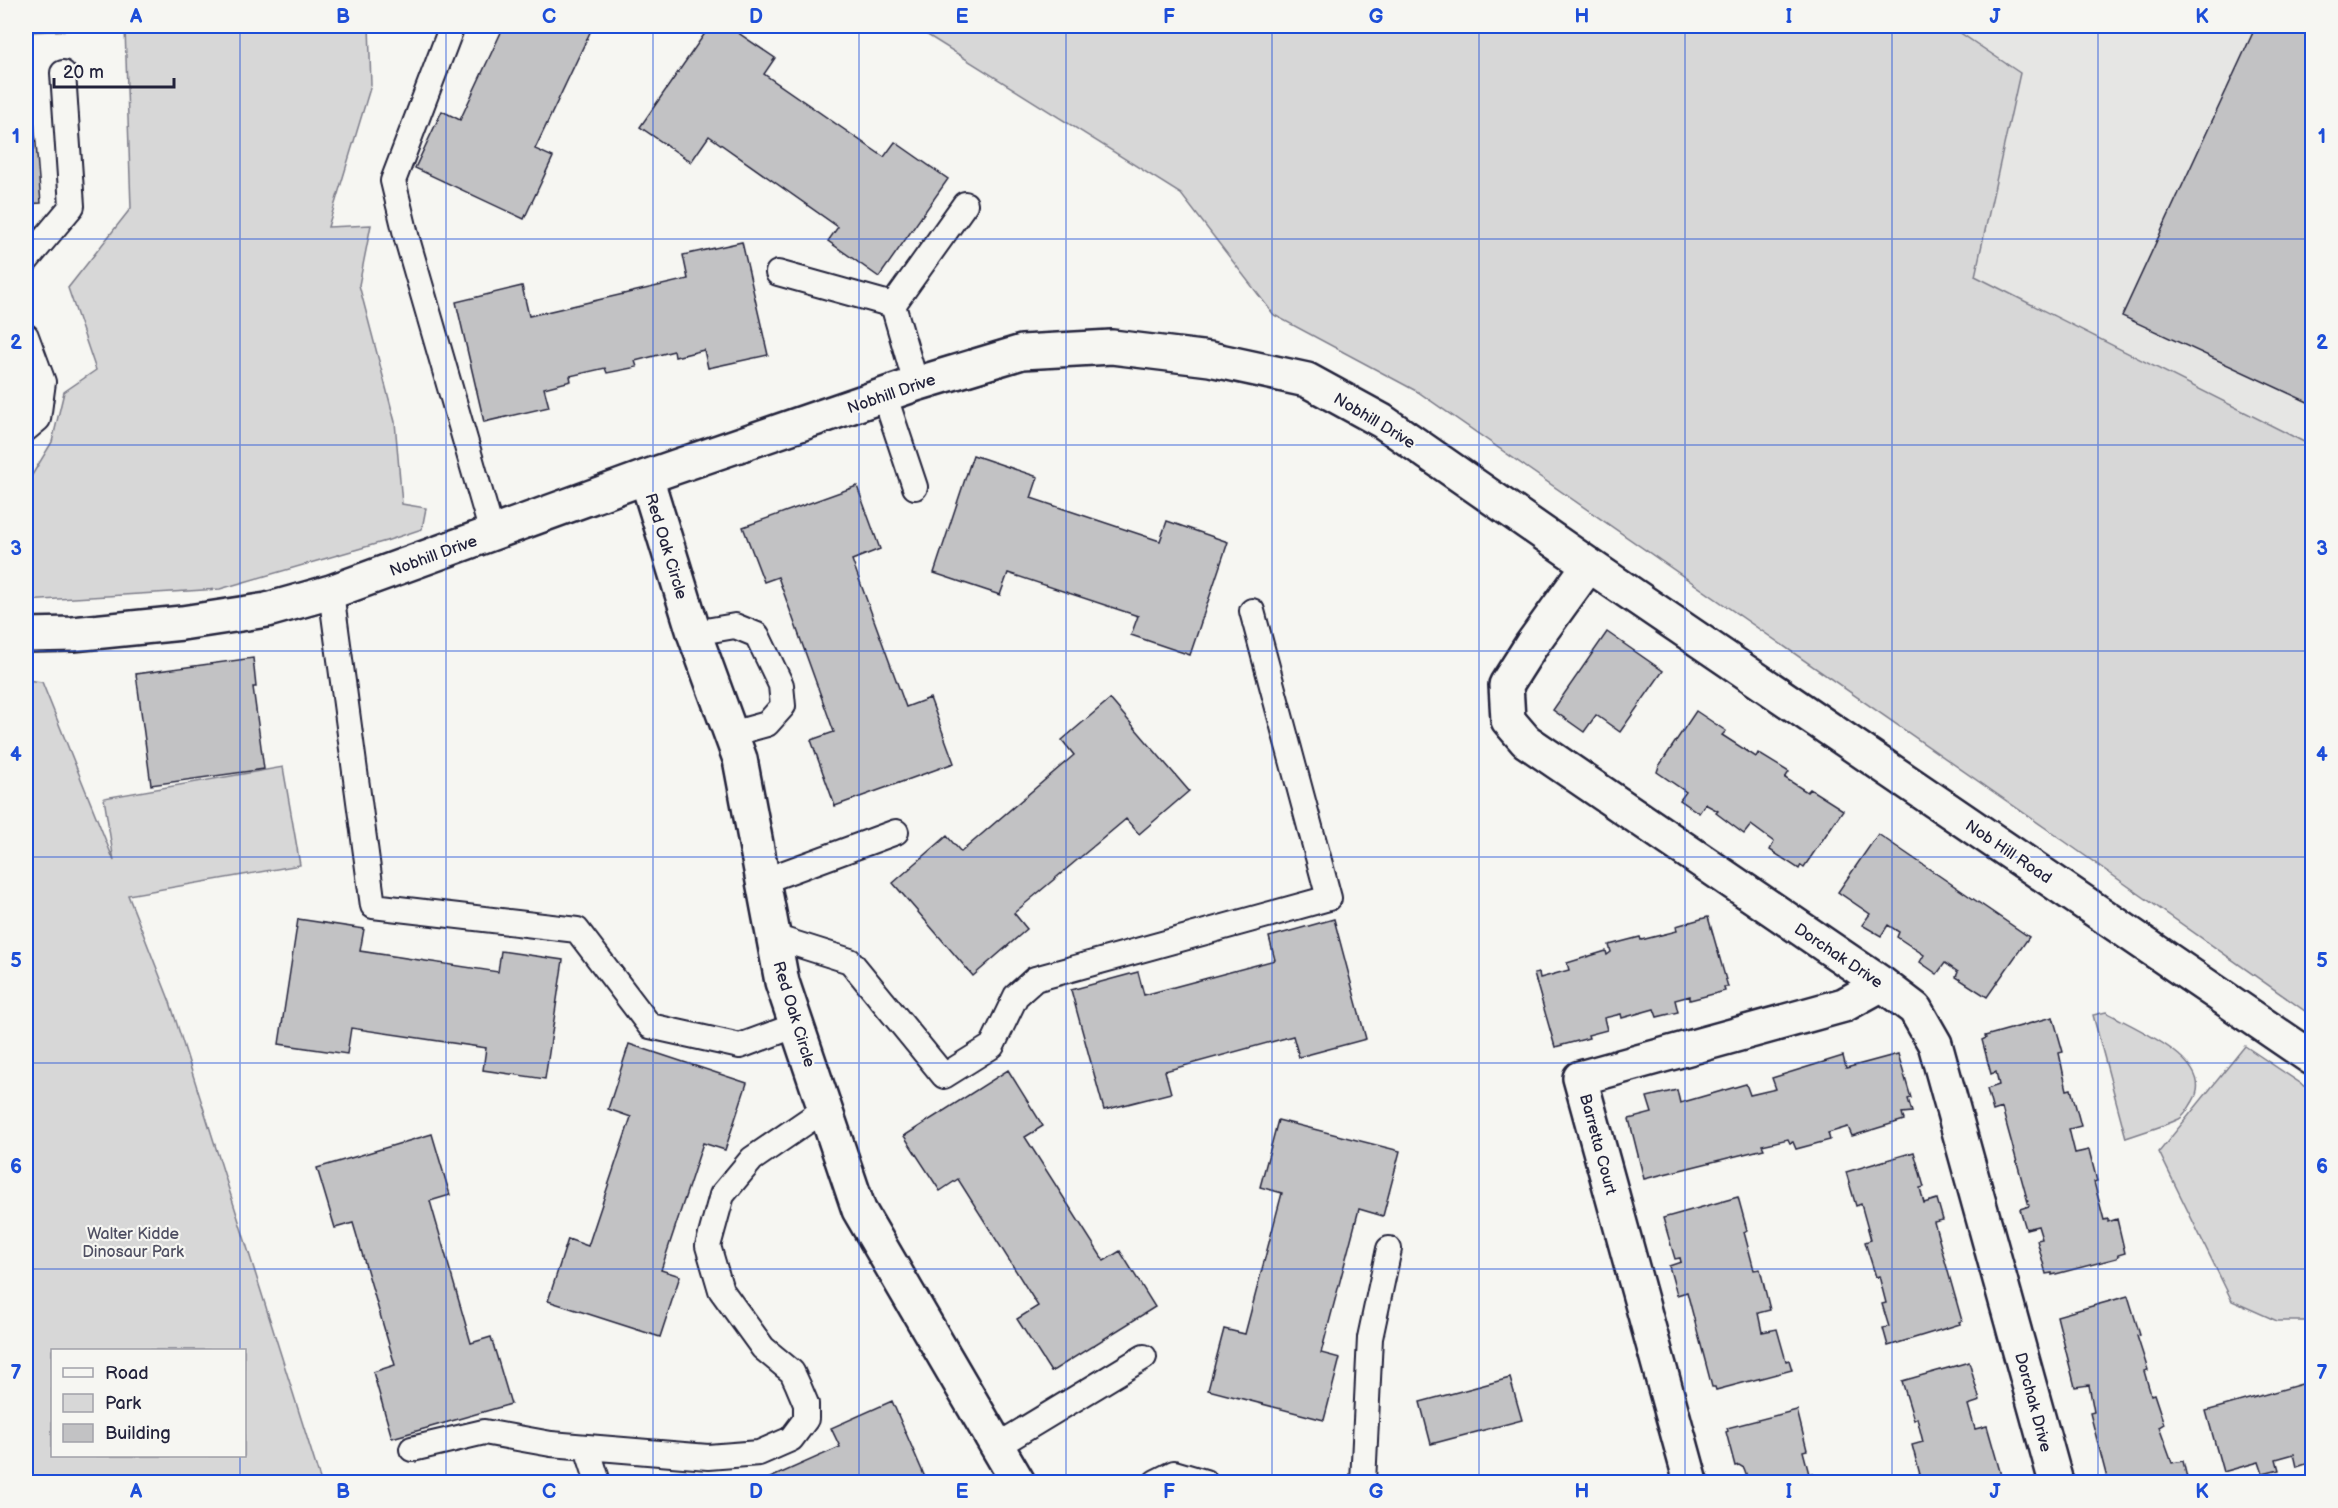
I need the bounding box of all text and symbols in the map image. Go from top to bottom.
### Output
text: A [129,5,143,29]
text: B [336,5,350,29]
text: C [542,5,556,29]
text: D [749,5,763,29]
text: E [956,5,969,29]
text: F [1163,5,1175,29]
text: G [1369,5,1384,29]
text: H [1575,5,1589,29]
text: I [1786,5,1792,29]
text: J [1990,5,2002,29]
text: K [2195,5,2209,29]
scale bar [54,51,174,89]
text: 20 m [63,62,104,83]
text: 1 [12,125,20,149]
text: 1 [2318,125,2326,149]
text: 2 [10,331,22,355]
text: 2 [2316,331,2328,355]
street label: Nobhill Drive [845,370,938,418]
street label: Nobhill Drive [1330,390,1419,453]
street label: Red Oak Circle [640,491,691,602]
street label: Nobhill Drive [387,532,480,581]
text: 3 [10,537,22,561]
text: 3 [2316,537,2328,561]
text: 4 [10,743,22,767]
text: 4 [2316,743,2328,767]
street label: Nob Hill Road [1961,816,2055,888]
street label: Dorchak Drive [1790,920,1886,993]
text: 5 [10,949,22,973]
text: 5 [2316,949,2328,973]
street label: Red Oak Circle [768,959,819,1070]
street label: Barretta Court [1575,1092,1620,1197]
text: 6 [10,1155,22,1179]
text: 6 [2316,1155,2328,1179]
park label: Walter Kidde Dinosaur Park [82,1225,184,1262]
legend [51,1349,246,1457]
street label: Dorchak Drive [2010,1351,2055,1455]
text: 7 [10,1361,22,1385]
text: 7 [2316,1361,2328,1385]
text: Road [105,1363,149,1384]
text: Park [105,1393,141,1414]
text: Building [105,1423,171,1444]
text: A [129,1480,143,1504]
text: B [336,1480,350,1504]
text: C [542,1480,556,1504]
text: D [749,1480,763,1504]
text: E [956,1480,969,1504]
text: F [1163,1480,1175,1504]
text: G [1369,1480,1384,1504]
text: H [1575,1480,1589,1504]
text: I [1786,1480,1792,1504]
text: J [1990,1480,2002,1504]
text: K [2195,1480,2209,1504]

